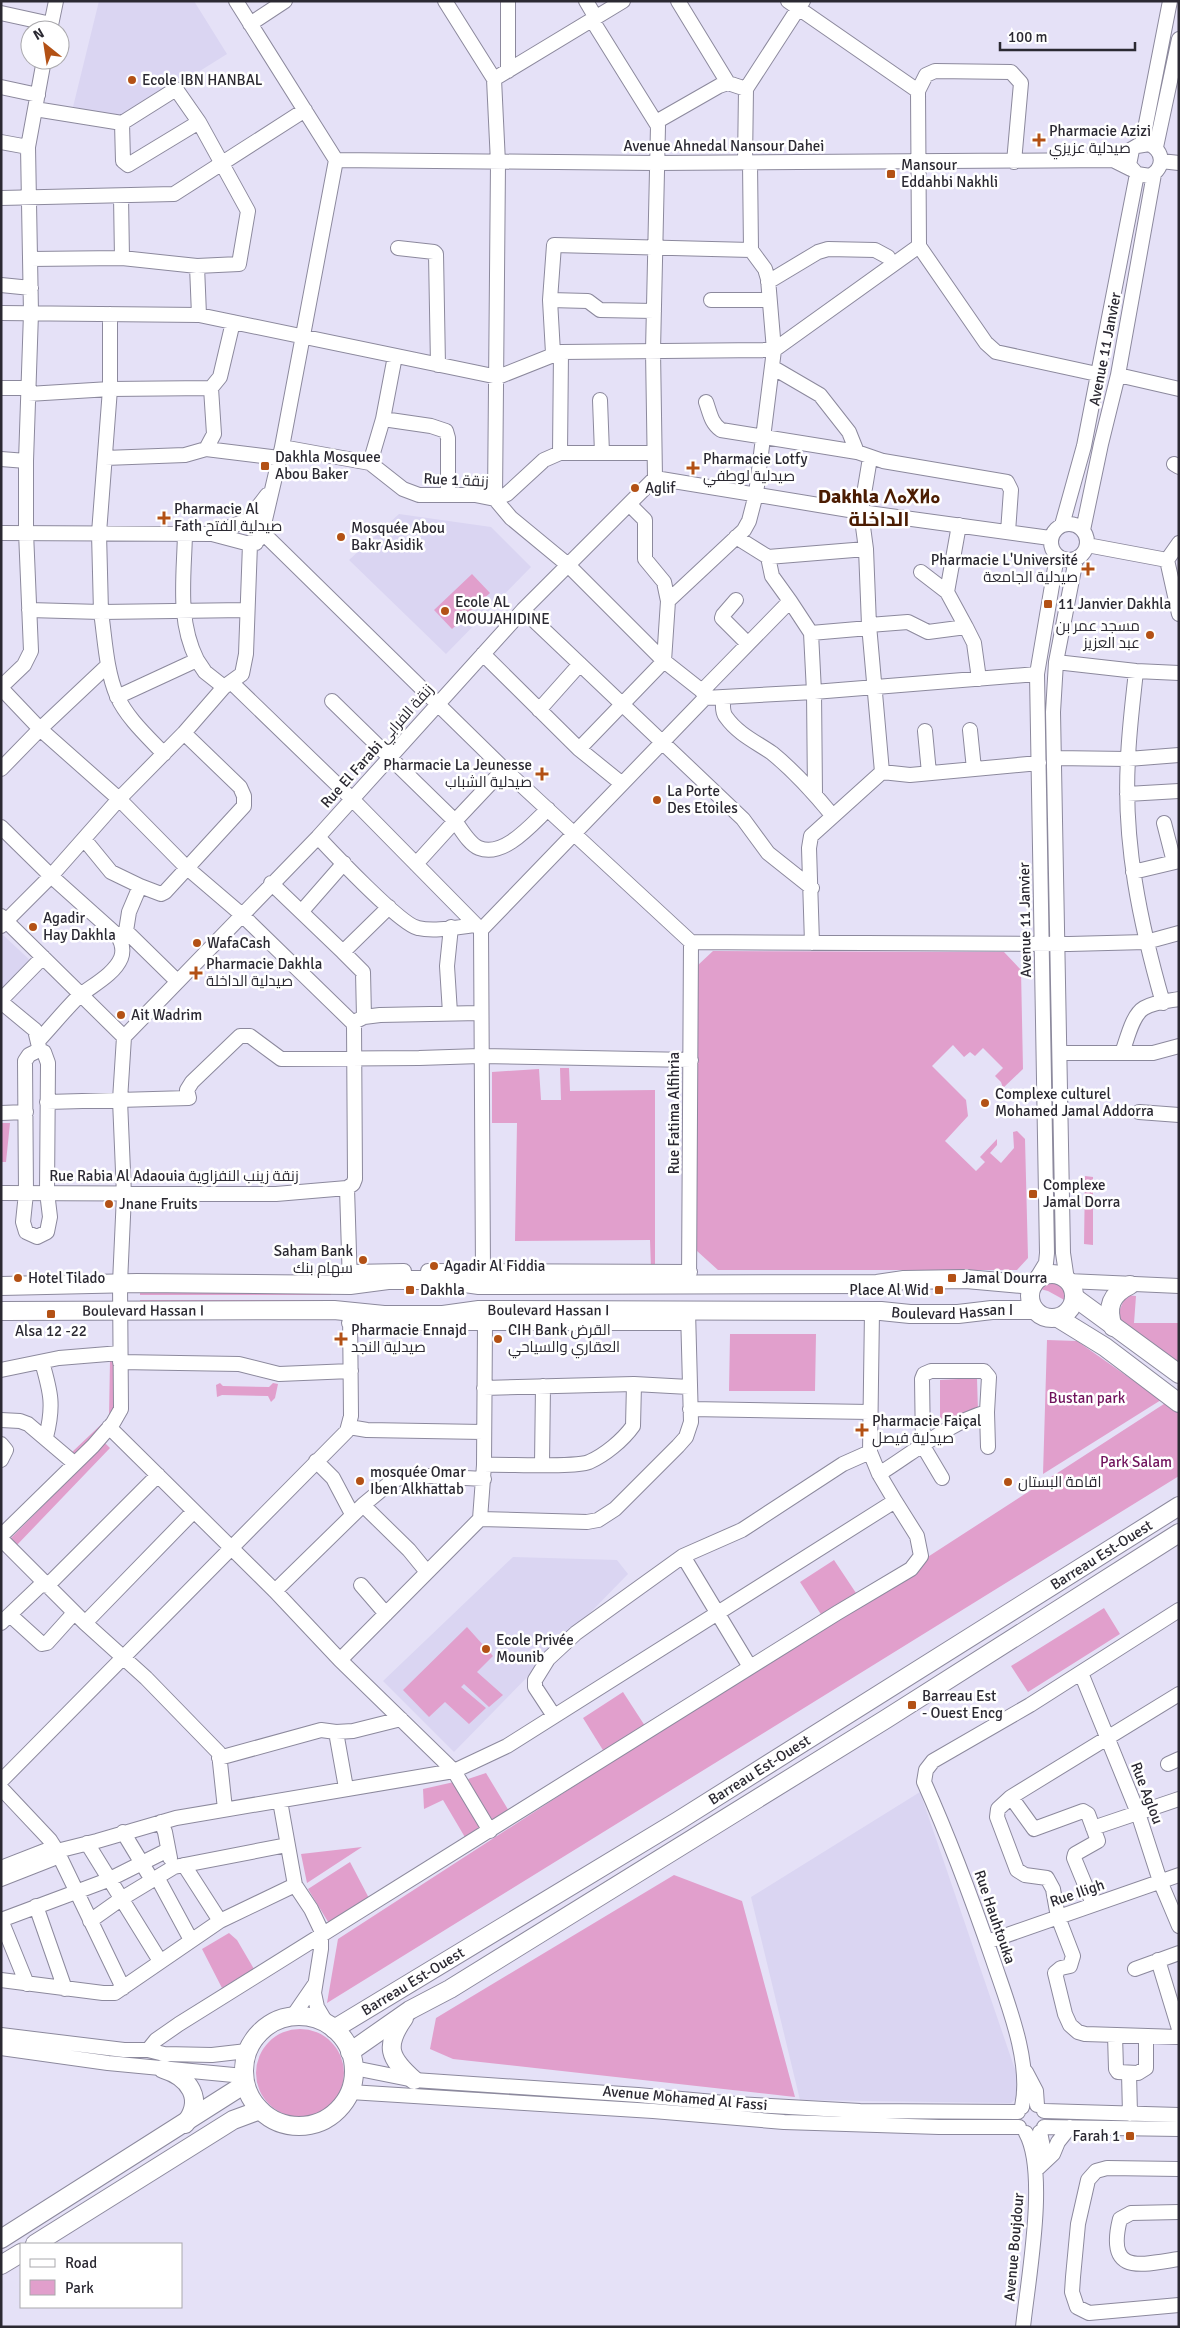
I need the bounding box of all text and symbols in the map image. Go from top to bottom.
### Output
north arrow [20,20,70,70]
scale bar [1000,20,1135,52]
text: N [30,24,47,44]
text: 100 m [1008,28,1048,46]
place label: Ecole IBN HANBAL [142,71,263,89]
marker: Ecole IBN HANBAL [126,74,138,86]
place label: Pharmacie Azizi صيدلية عزيزي [1049,122,1151,160]
marker: Pharmacie Azizi صيدلية عزيزي [1033,134,1045,146]
street label: Avenue Ahnedal Nansour Dahei [624,137,824,155]
place label: Mansour Eddahbi Nakhli [901,156,998,191]
marker: Mansour Eddahbi Nakhli [885,168,897,180]
street label: Avenue 11 Janvier [1085,290,1125,407]
place label: Dakhla Mosquee Abou Baker [275,448,381,483]
place label: Pharmacie Lotfy صيدلية لوطفي [703,450,808,488]
marker: Dakhla Mosquee Abou Baker [259,460,271,472]
marker: Pharmacie Lotfy صيدلية لوطفي [687,462,699,474]
street label: Rue 1 زنقة [423,469,489,491]
place label: Aglif [645,479,676,497]
marker: Aglif [629,482,641,494]
district label: Dakhla ⴷⴰⵅⵍⴰ الداخلة [818,484,940,532]
place label: Pharmacie Al Fath صيدلية الفتح [174,500,282,537]
marker: Pharmacie Al Fath صيدلية الفتح [158,512,170,524]
place label: Mosquée Abou Bakr Asidik [351,519,445,554]
marker: Mosquée Abou Bakr Asidik [335,531,347,543]
place label: Pharmacie L'Université صيدلية الجامعة [931,551,1078,586]
marker: Pharmacie L'Université صيدلية الجامعة [1082,563,1094,575]
place label: Ecole AL MOUJAHIDINE [455,593,550,628]
place label: 11 Janvier Dakhla [1058,595,1171,613]
marker: 11 Janvier Dakhla [1042,598,1054,610]
marker: Ecole AL MOUJAHIDINE [439,605,451,617]
place label: مسجد عمر بن عبد العزيز [1056,617,1140,652]
marker: مسجد عمر بن عبد العزيز [1144,629,1156,641]
street label: Rue El Farabi زنقة الفرابي [317,680,439,814]
place label: Pharmacie La Jeunesse صيدلية الشباب [383,756,532,791]
marker: Pharmacie La Jeunesse صيدلية الشباب [536,768,548,780]
place label: La Porte Des Etoiles [667,782,738,817]
marker: La Porte Des Etoiles [651,794,663,806]
street label: Avenue 11 Janvier [1015,862,1035,978]
place label: Agadir Hay Dakhla [43,909,116,944]
marker: Agadir Hay Dakhla [27,921,39,933]
place label: WafaCash [207,934,271,952]
marker: WafaCash [191,937,203,949]
place label: Pharmacie Dakhla صيدلية الداخلة [206,955,322,990]
marker: Pharmacie Dakhla صيدلية الداخلة [190,967,202,979]
place label: Ait Wadrim [131,1006,202,1024]
marker: Ait Wadrim [115,1009,127,1021]
street label: Rue Fatima Alfihria [665,1052,683,1174]
place label: Complexe culturel Mohamed Jamal Addorra [995,1085,1154,1120]
marker: Complexe culturel Mohamed Jamal Addorra [979,1097,991,1109]
street label: Rue Rabia Al Adaouia زنقة زينب النفزاوية [49,1167,299,1185]
place label: Complexe Jamal Dorra [1043,1176,1120,1211]
marker: Complexe Jamal Dorra [1027,1188,1039,1200]
place label: Jnane Fruits [119,1195,198,1213]
marker: Jnane Fruits [103,1198,115,1210]
place label: Saham Bank سهام بنك [274,1242,353,1278]
marker: Saham Bank سهام بنك [357,1254,369,1266]
place label: Agadir Al Fiddia [444,1257,545,1275]
marker: Agadir Al Fiddia [428,1260,440,1272]
place label: Hotel Tilado [28,1269,105,1287]
place label: Jamal Dourra [962,1269,1047,1287]
marker: Hotel Tilado [12,1272,24,1284]
marker: Jamal Dourra [946,1272,958,1284]
place label: Dakhla [420,1281,465,1299]
place label: Place Al Wid [849,1281,929,1299]
marker: Dakhla [404,1284,416,1296]
marker: Place Al Wid [933,1284,945,1296]
street label: Boulevard Hassan I [82,1301,204,1320]
street label: Boulevard Hassan I [487,1301,610,1319]
street label: Boulevard Hassan I [890,1301,1013,1323]
marker: Alsa 12 -22 [45,1308,57,1320]
place label: Pharmacie Ennajd صيدلية النجد [351,1321,467,1356]
place label: CIH Bank القرض العقاري والسياحي [508,1321,620,1359]
place label: Alsa 12 -22 [15,1322,87,1340]
marker: Pharmacie Ennajd صيدلية النجد [335,1333,347,1345]
marker: CIH Bank القرض العقاري والسياحي [492,1333,504,1345]
park label: Bustan park [1049,1389,1126,1407]
place label: Pharmacie Faiçal صيدلية فيصل [872,1412,982,1448]
marker: Pharmacie Faiçal صيدلية فيصل [856,1424,868,1436]
park label: Park Salam [1100,1453,1172,1471]
place label: mosquée Omar Iben Alkhattab [370,1463,466,1498]
place label: اقامة البستان [1018,1473,1101,1492]
marker: mosquée Omar Iben Alkhattab [354,1475,366,1487]
marker: اقامة البستان [1002,1476,1014,1488]
street label: Barreau Est-Ouest [1047,1516,1156,1594]
place label: Ecole Privée Mounib [496,1631,574,1666]
marker: Ecole Privée Mounib [480,1643,492,1655]
place label: Barreau Est - Ouest Encg [922,1687,1003,1722]
marker: Barreau Est - Ouest Encg [906,1699,918,1711]
street label: Barreau Est-Ouest [705,1731,814,1809]
street label: Rue Aglou [1127,1759,1167,1827]
street label: Rue Hauhtouka [971,1868,1019,1966]
street label: Rue Iligh [1047,1875,1107,1911]
street label: Barreau Est-Ouest [358,1943,467,2019]
street label: Avenue Mohamed Al Fassi [602,2082,768,2114]
place label: Farah 1 [1072,2127,1120,2145]
marker: Farah 1 [1124,2130,1136,2142]
street label: Avenue Boujdour [1000,2192,1028,2302]
legend [20,2243,182,2308]
text: Road [65,2254,97,2272]
text: Park [65,2279,94,2297]

